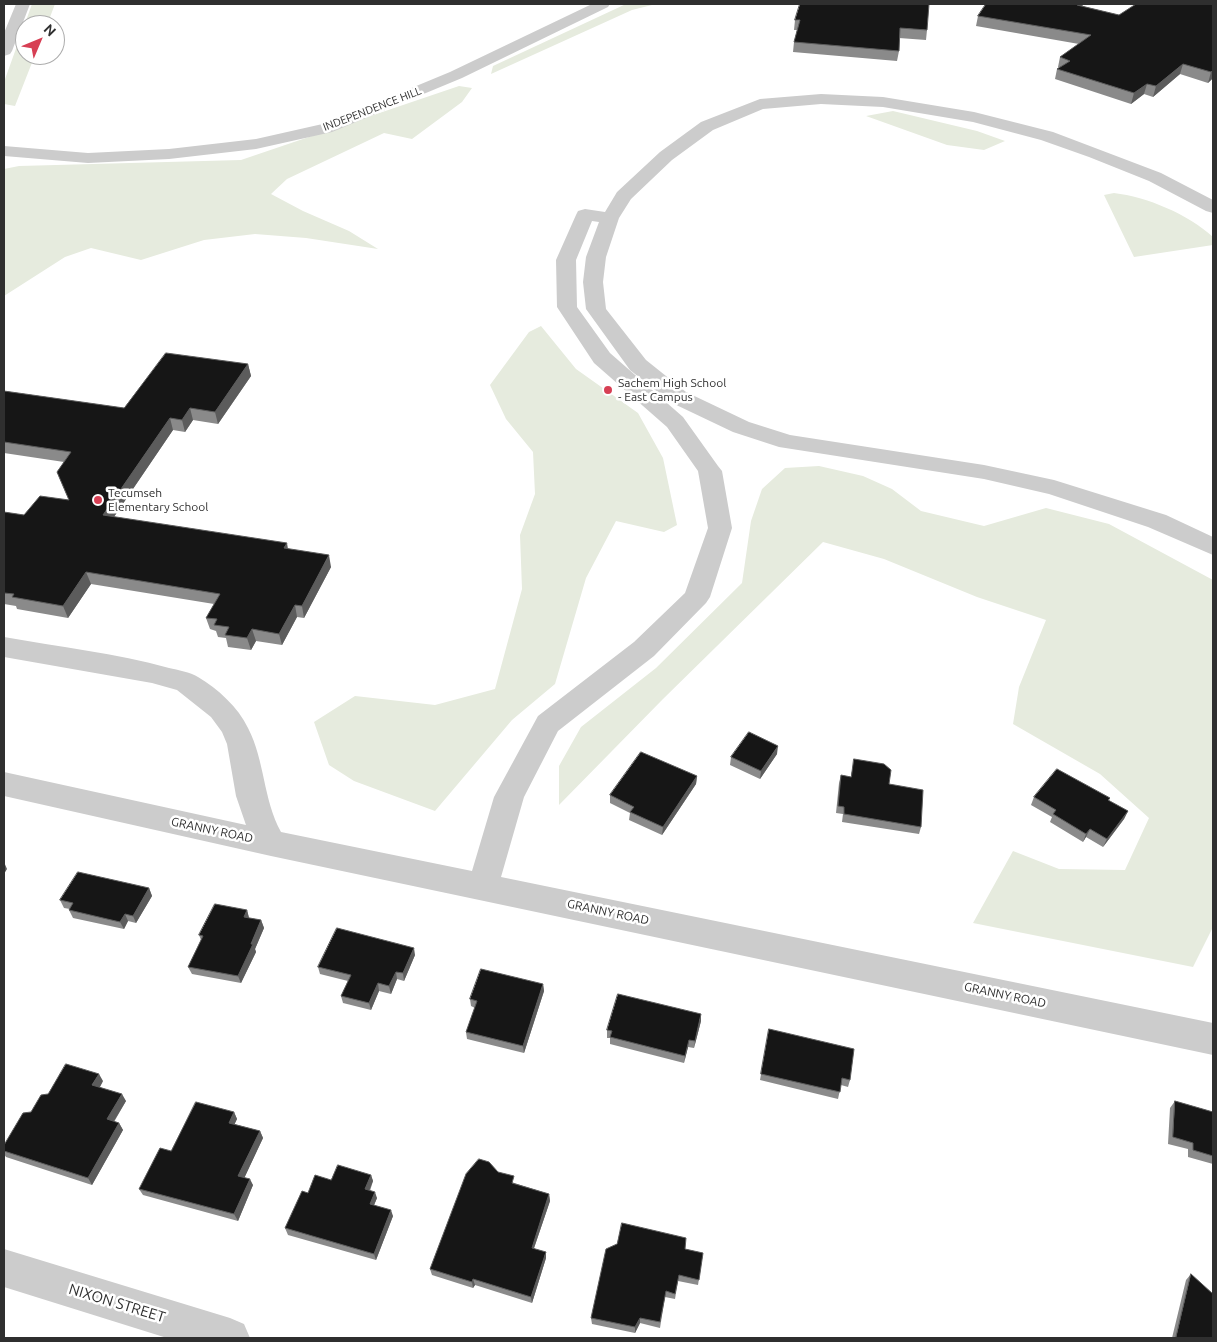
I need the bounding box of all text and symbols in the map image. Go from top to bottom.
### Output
north arrow [15,15,65,65]
text: N [41,21,59,39]
street label: INDEPENDENCE HILL [321,84,423,134]
place label: Sachem High School - East Campus [618,376,726,404]
marker: Sachem High School - East Campus [602,384,614,396]
place label: Tecumseh Elementary School [108,486,208,514]
marker: Tecumseh Elementary School [92,494,104,506]
street label: GRANNY ROAD [170,814,254,846]
street label: GRANNY ROAD [566,896,650,928]
street label: GRANNY ROAD [963,979,1047,1011]
street label: NIXON STREET [67,1280,167,1326]

